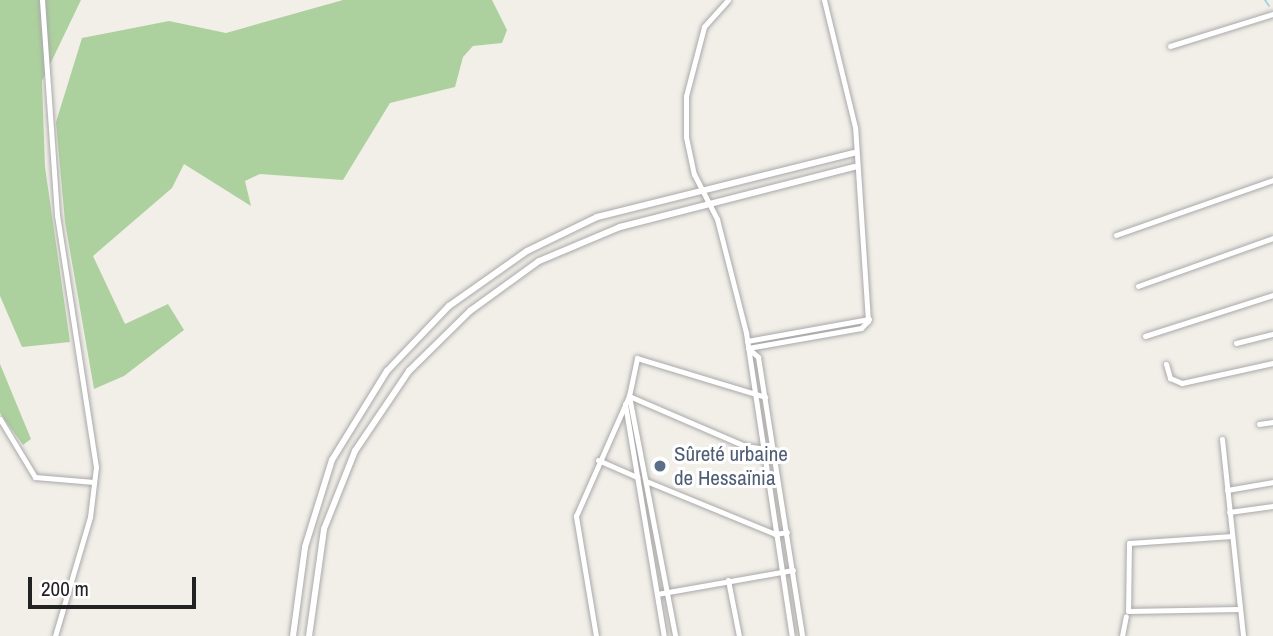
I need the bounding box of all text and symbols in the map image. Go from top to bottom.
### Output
place label: Sûreté urbaine de Hessaïnia [674,441,788,491]
marker: Sûreté urbaine de Hessaïnia [652,458,668,474]
scale bar [32,562,200,606]
text: 200 m [41,574,89,603]

